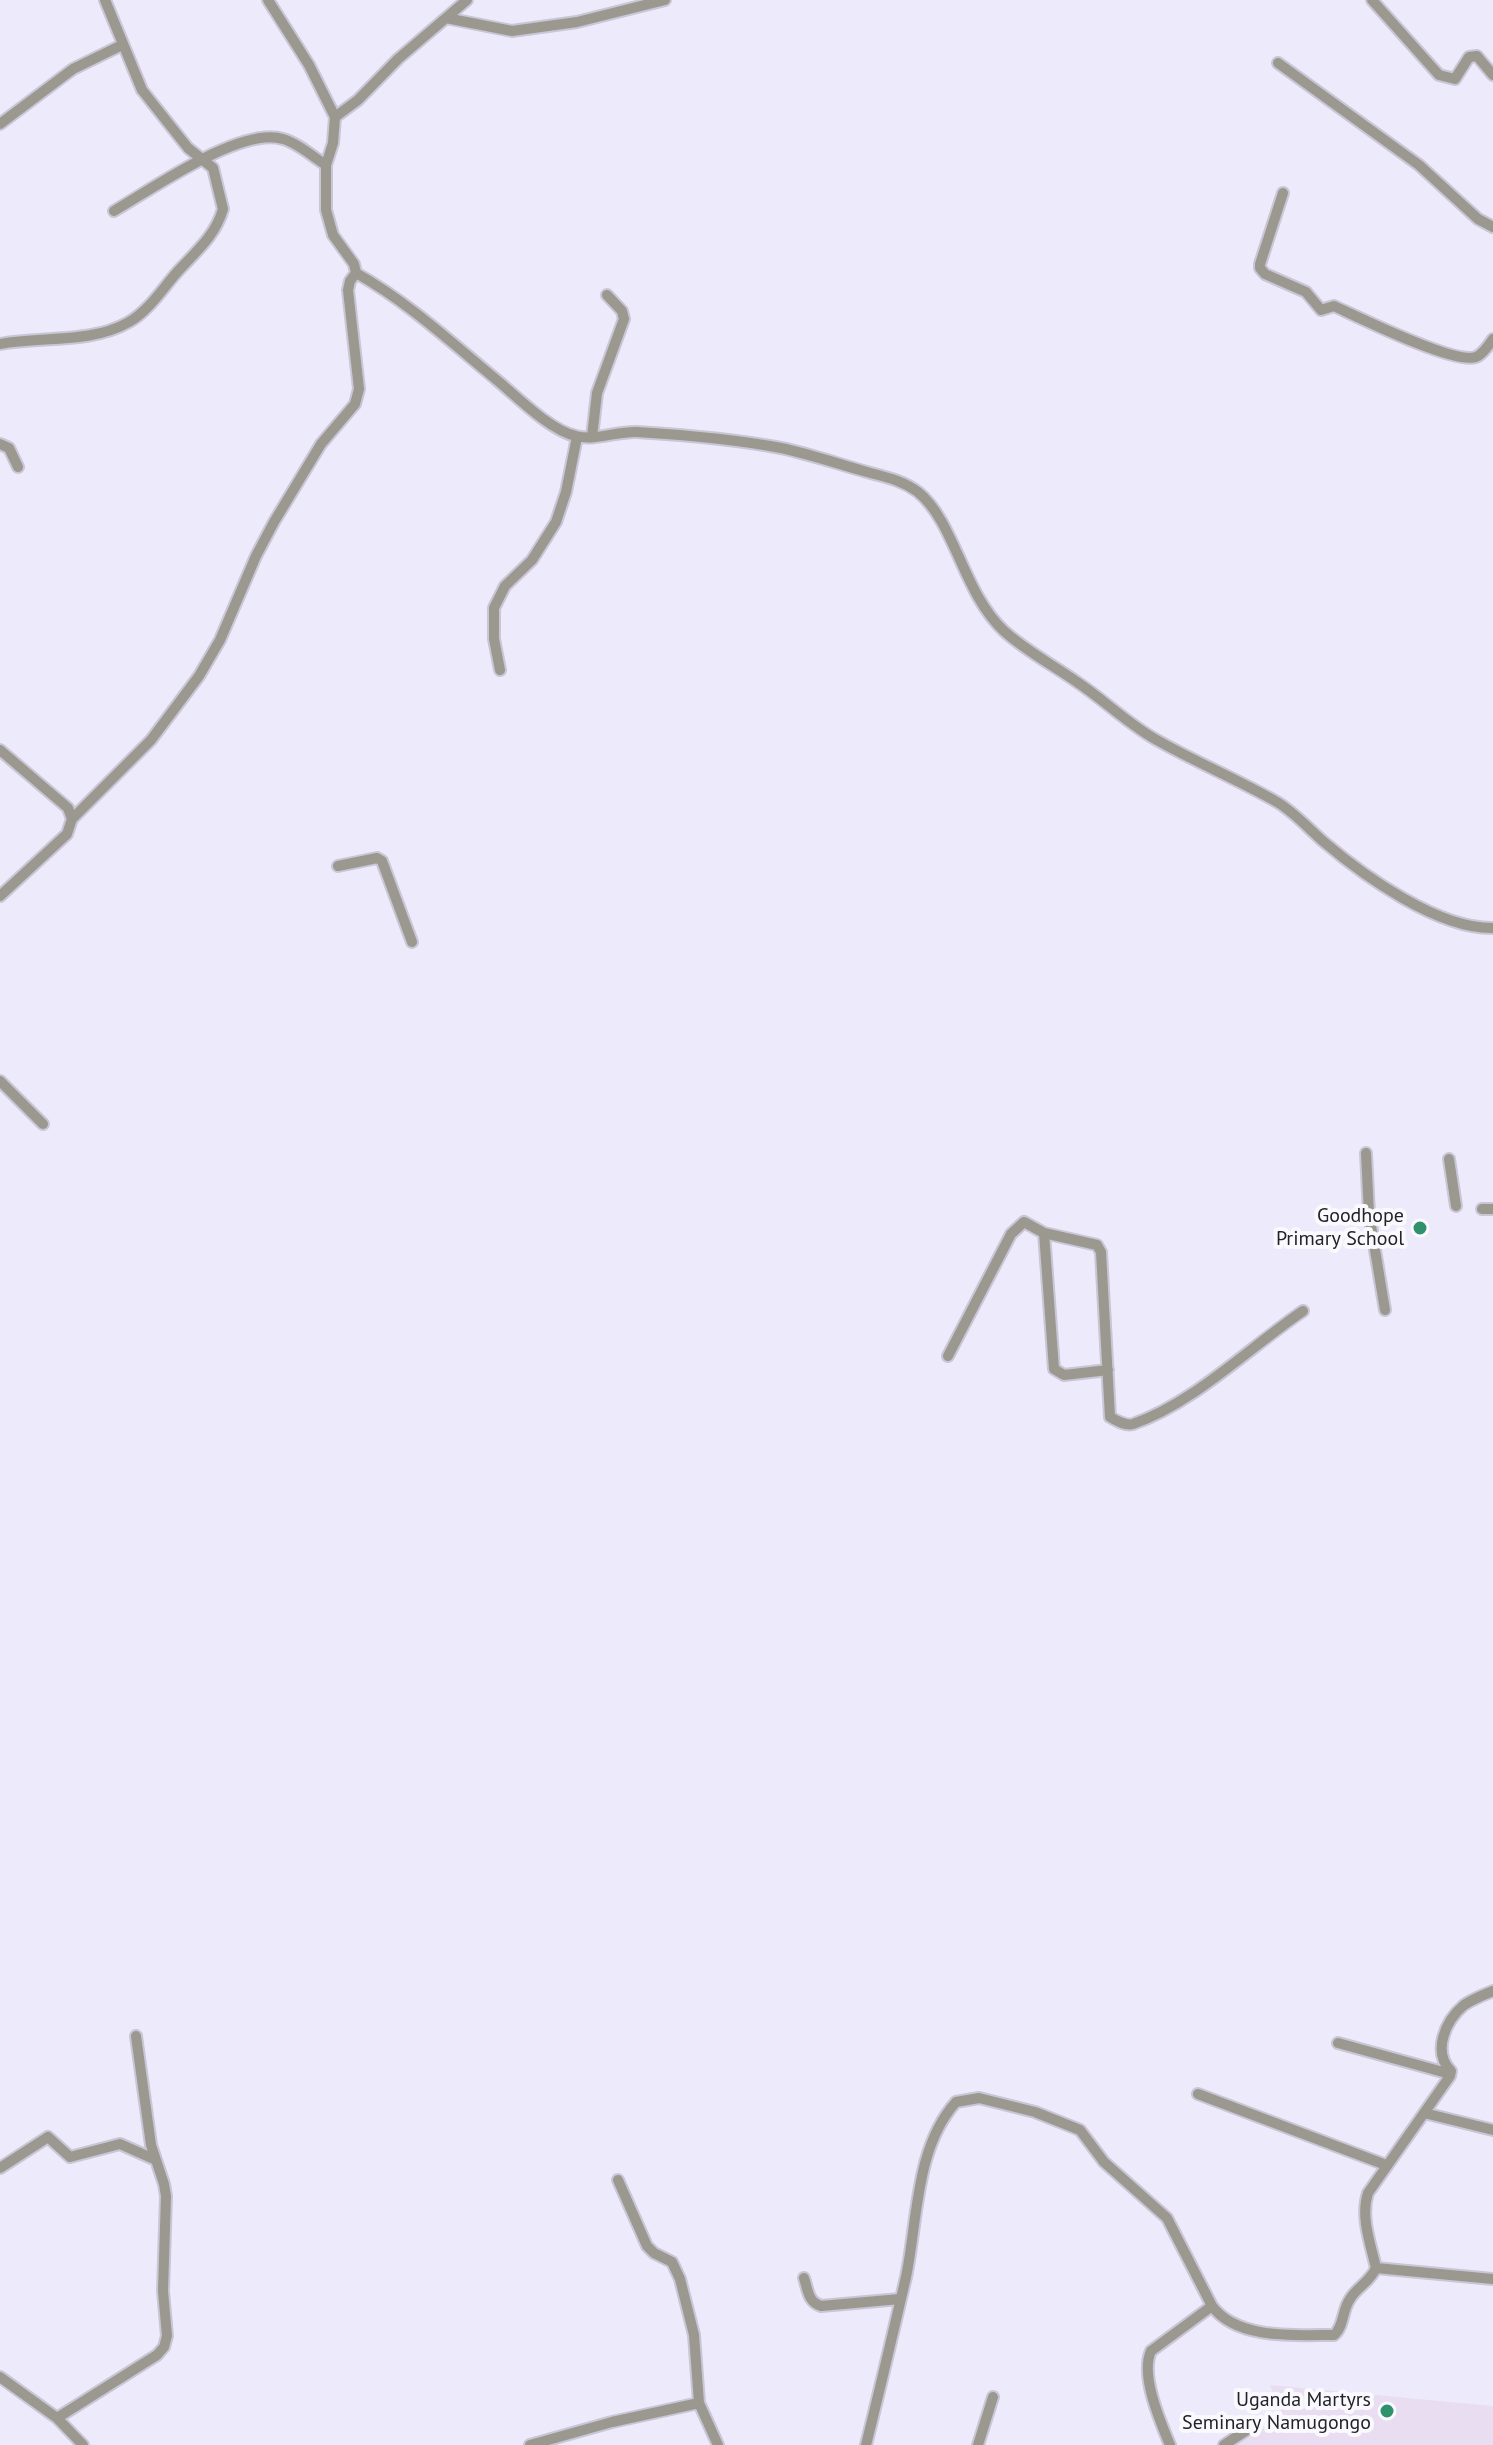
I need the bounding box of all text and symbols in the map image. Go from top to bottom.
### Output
place label: Goodhope Primary School [1276,1204,1404,1251]
marker: Goodhope Primary School [1411,1219,1429,1237]
place label: Uganda Martyrs Seminary Namugongo [1182,2388,1371,2435]
marker: Uganda Martyrs Seminary Namugongo [1378,2402,1396,2420]

